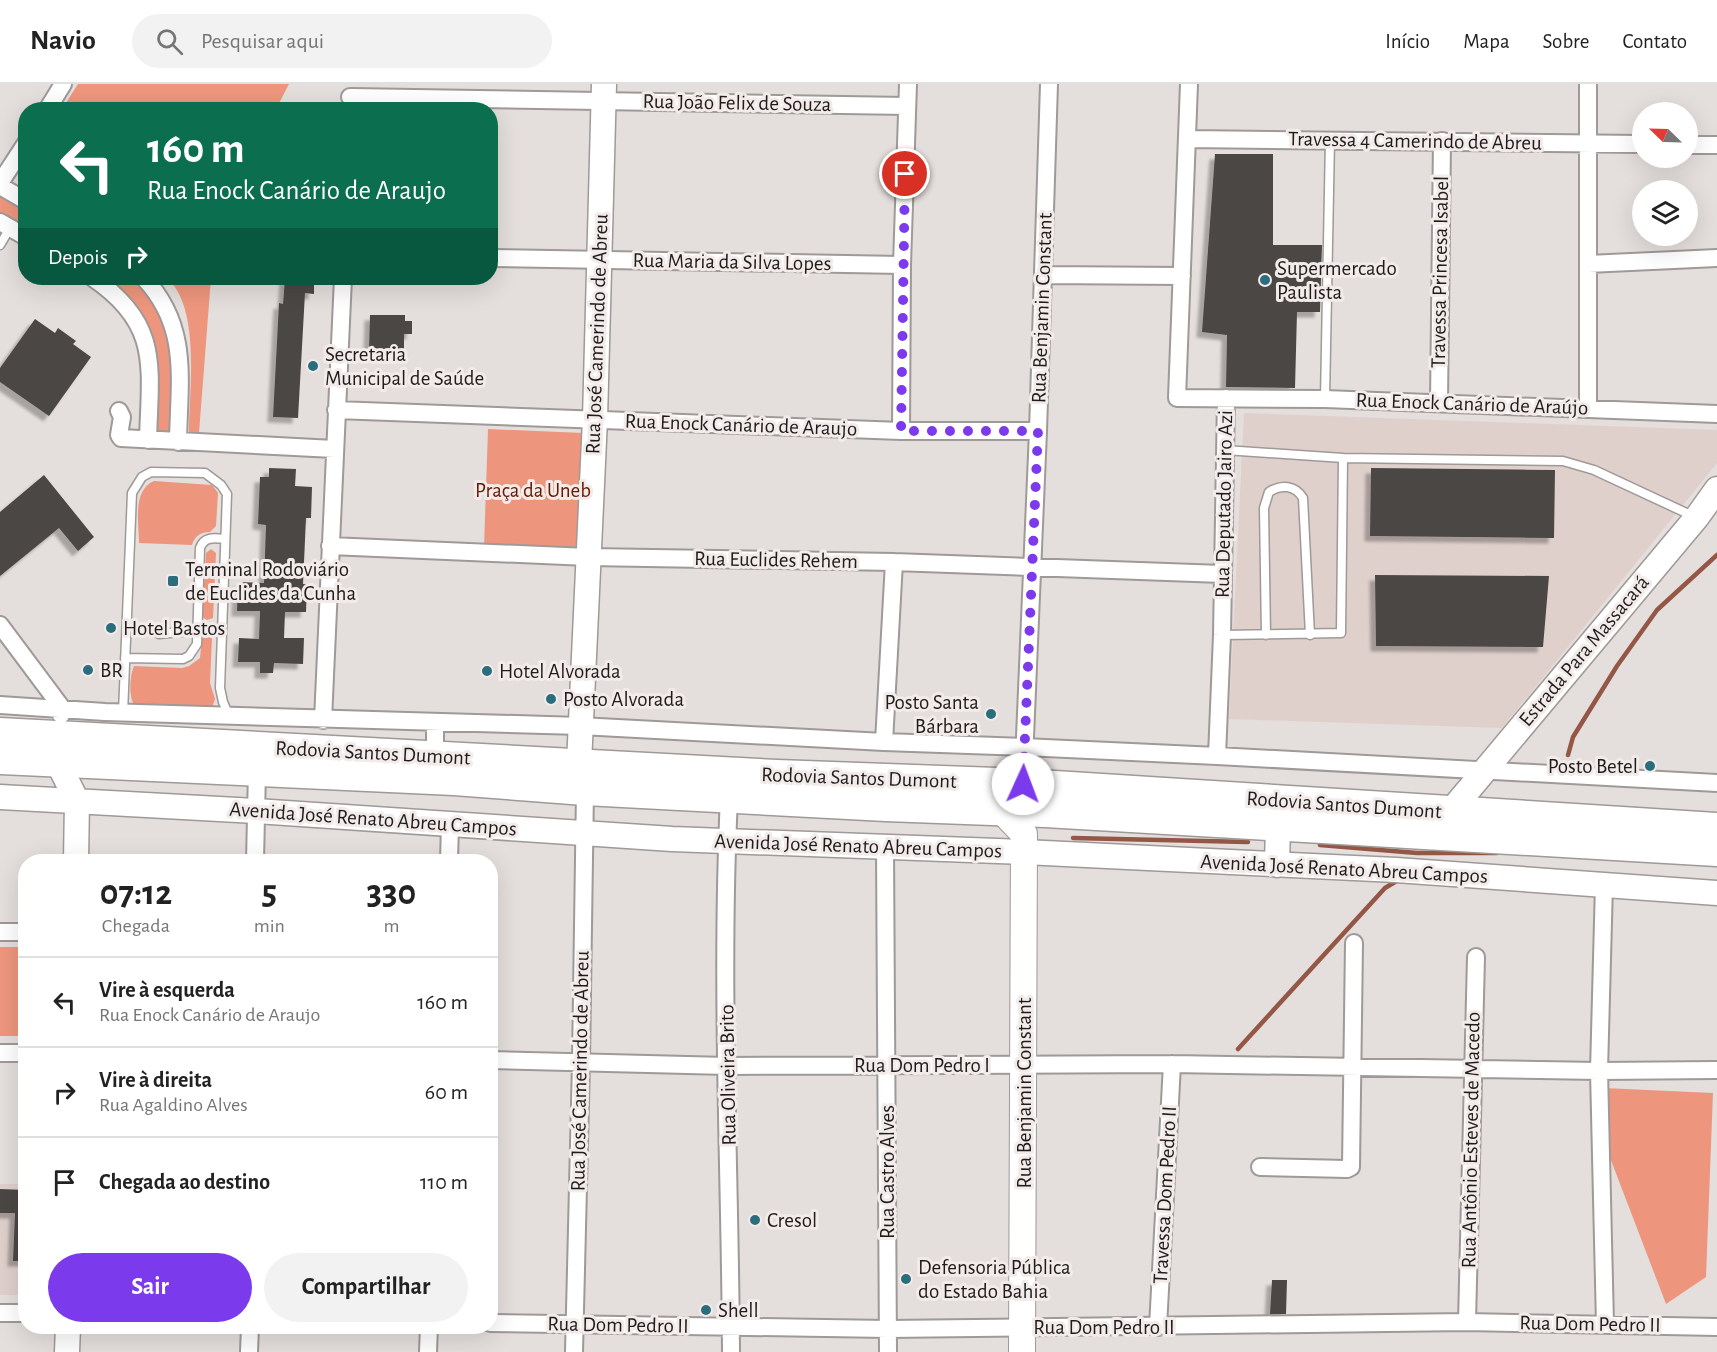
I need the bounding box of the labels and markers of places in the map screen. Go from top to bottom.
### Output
pin [879,148,930,199]
place label: Supermercado Paulista [1277,258,1397,303]
marker: Supermercado Paulista [1258,273,1272,287]
place label: Secretaria Municipal de Saúde [325,344,484,389]
marker: Secretaria Municipal de Saúde [306,359,320,373]
place label: Terminal Rodoviário de Euclides da Cunha [185,559,357,604]
marker: Terminal Rodoviário de Euclides da Cunha [166,574,180,588]
place label: Hotel Bastos [123,618,225,639]
marker: Hotel Bastos [104,621,118,635]
place label: BR [100,660,123,681]
place label: Hotel Alvorada [499,661,621,682]
marker: BR [81,663,95,677]
marker: Hotel Alvorada [480,664,494,678]
place label: Posto Alvorada [563,689,684,710]
marker: Posto Alvorada [544,692,558,706]
place label: Posto Santa Bárbara [884,692,979,737]
marker: Posto Santa Bárbara [984,707,998,721]
place label: Posto Betel [1548,756,1638,777]
marker: Posto Betel [1643,759,1657,773]
place label: Cresol [767,1210,817,1231]
marker: Cresol [748,1213,762,1227]
place label: Defensoria Pública do Estado Bahia [918,1257,1071,1302]
marker: Defensoria Pública do Estado Bahia [899,1272,913,1286]
place label: Shell [718,1300,759,1321]
marker: Shell [699,1303,713,1317]

